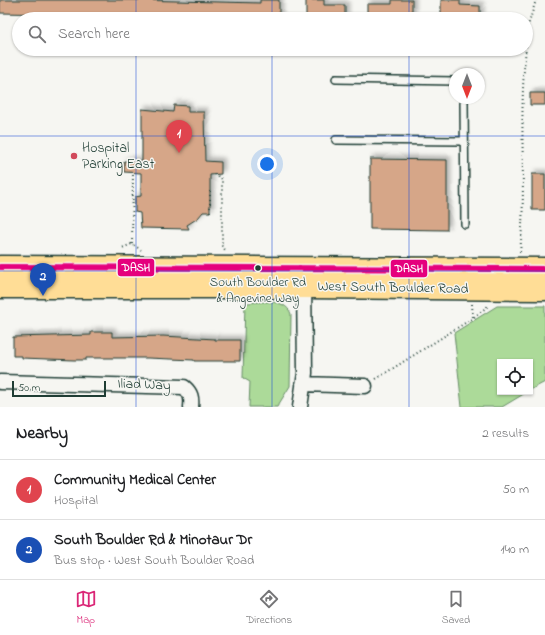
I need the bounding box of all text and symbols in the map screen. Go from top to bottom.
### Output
search box [12,12,533,56]
icon: search [26,23,48,45]
text: Search here [58,23,130,45]
north arrow [449,68,485,104]
pin: 1 [166,120,192,153]
place label: Hospital Parking East [82,138,155,176]
marker: Hospital Parking East [69,151,79,161]
your location [257,154,277,174]
line badge: DASH [117,258,155,277]
line badge: DASH [390,259,428,278]
text: DASH [121,260,151,276]
text: DASH [394,261,424,277]
pin: 2 [30,263,56,296]
marker: South Boulder Rd & Angevine Way [253,263,263,273]
place label: South Boulder Rd & Angevine Way [210,273,307,309]
street label: West South Boulder Road [317,276,469,300]
map controls [497,359,533,395]
button: locate [497,359,533,395]
street label: Iliad Way [117,374,171,397]
scale bar [12,379,106,398]
text: 50 m [18,380,40,396]
text: Nearby [16,421,68,446]
text: 2 results [482,424,529,443]
text: Community Medical Center [54,469,216,491]
text: 1 [27,480,31,499]
text: 50 m [503,480,529,499]
text: Hospital [54,491,98,510]
text: South Boulder Rd & Minotaur Dr [54,529,252,551]
text: 2 [26,540,32,559]
text: 140 m [501,540,529,559]
text: Bus stop · West South Boulder Road [54,551,254,570]
tab: Map [75,588,97,628]
tab: Directions [246,588,292,628]
tab: Saved [442,588,470,628]

